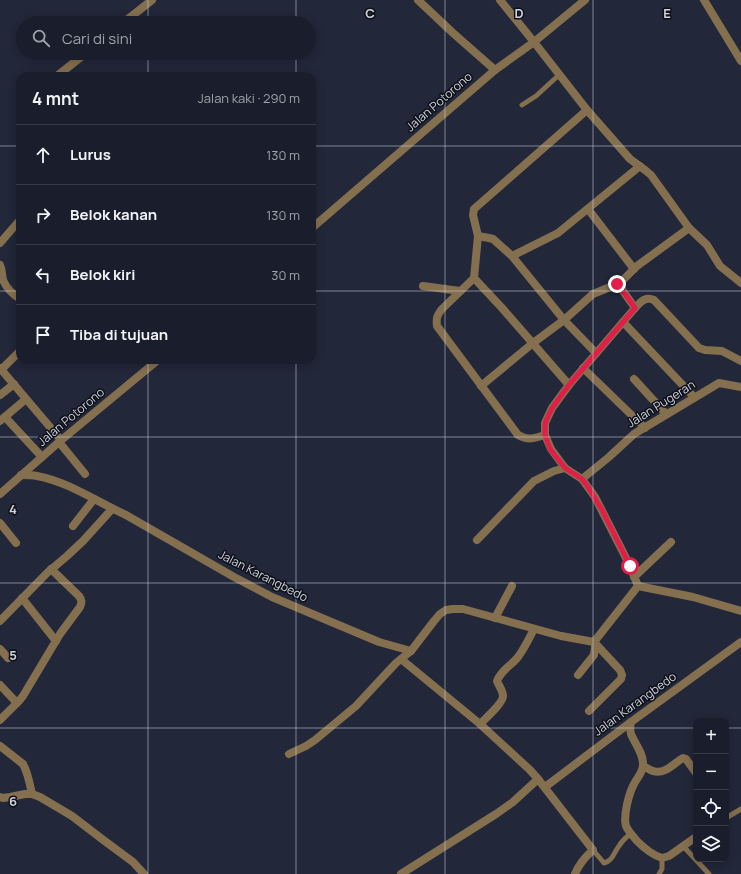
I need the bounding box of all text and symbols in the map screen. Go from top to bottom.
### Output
text: C [365,4,375,22]
text: D [514,4,524,22]
text: E [663,4,671,22]
search box [16,16,316,60]
icon: search [30,27,52,49]
text: Cari di sini [62,28,132,49]
street label: Jalan Potorono [402,68,475,135]
text: 4 mnt [32,87,79,110]
text: Jalan kaki · 290 m [198,89,300,107]
icon: ahead [32,144,54,166]
text: Lurus [70,144,111,165]
text: 130 m [266,146,300,164]
icon: right [32,204,54,226]
text: Belok kanan [70,204,157,225]
text: 130 m [266,206,300,224]
icon: left [32,264,54,286]
text: Belok kiri [70,264,136,285]
text: 30 m [271,266,300,284]
route end [608,275,626,293]
icon: arrive [32,324,54,346]
text: Tiba di tujuan [70,324,168,345]
street label: Jalan Pugeran [623,376,698,431]
street label: Jalan Potorono [34,384,108,450]
text: 4 [9,500,17,518]
street label: Jalan Karangbedo [216,546,311,605]
route start [621,557,639,575]
text: 5 [9,646,17,664]
street label: Jalan Karangbedo [590,668,679,739]
map controls [693,718,729,862]
button: + [693,718,729,754]
button: − [693,754,729,790]
button: locate [693,790,729,826]
text: 6 [9,792,17,810]
button: layers [693,826,729,862]

